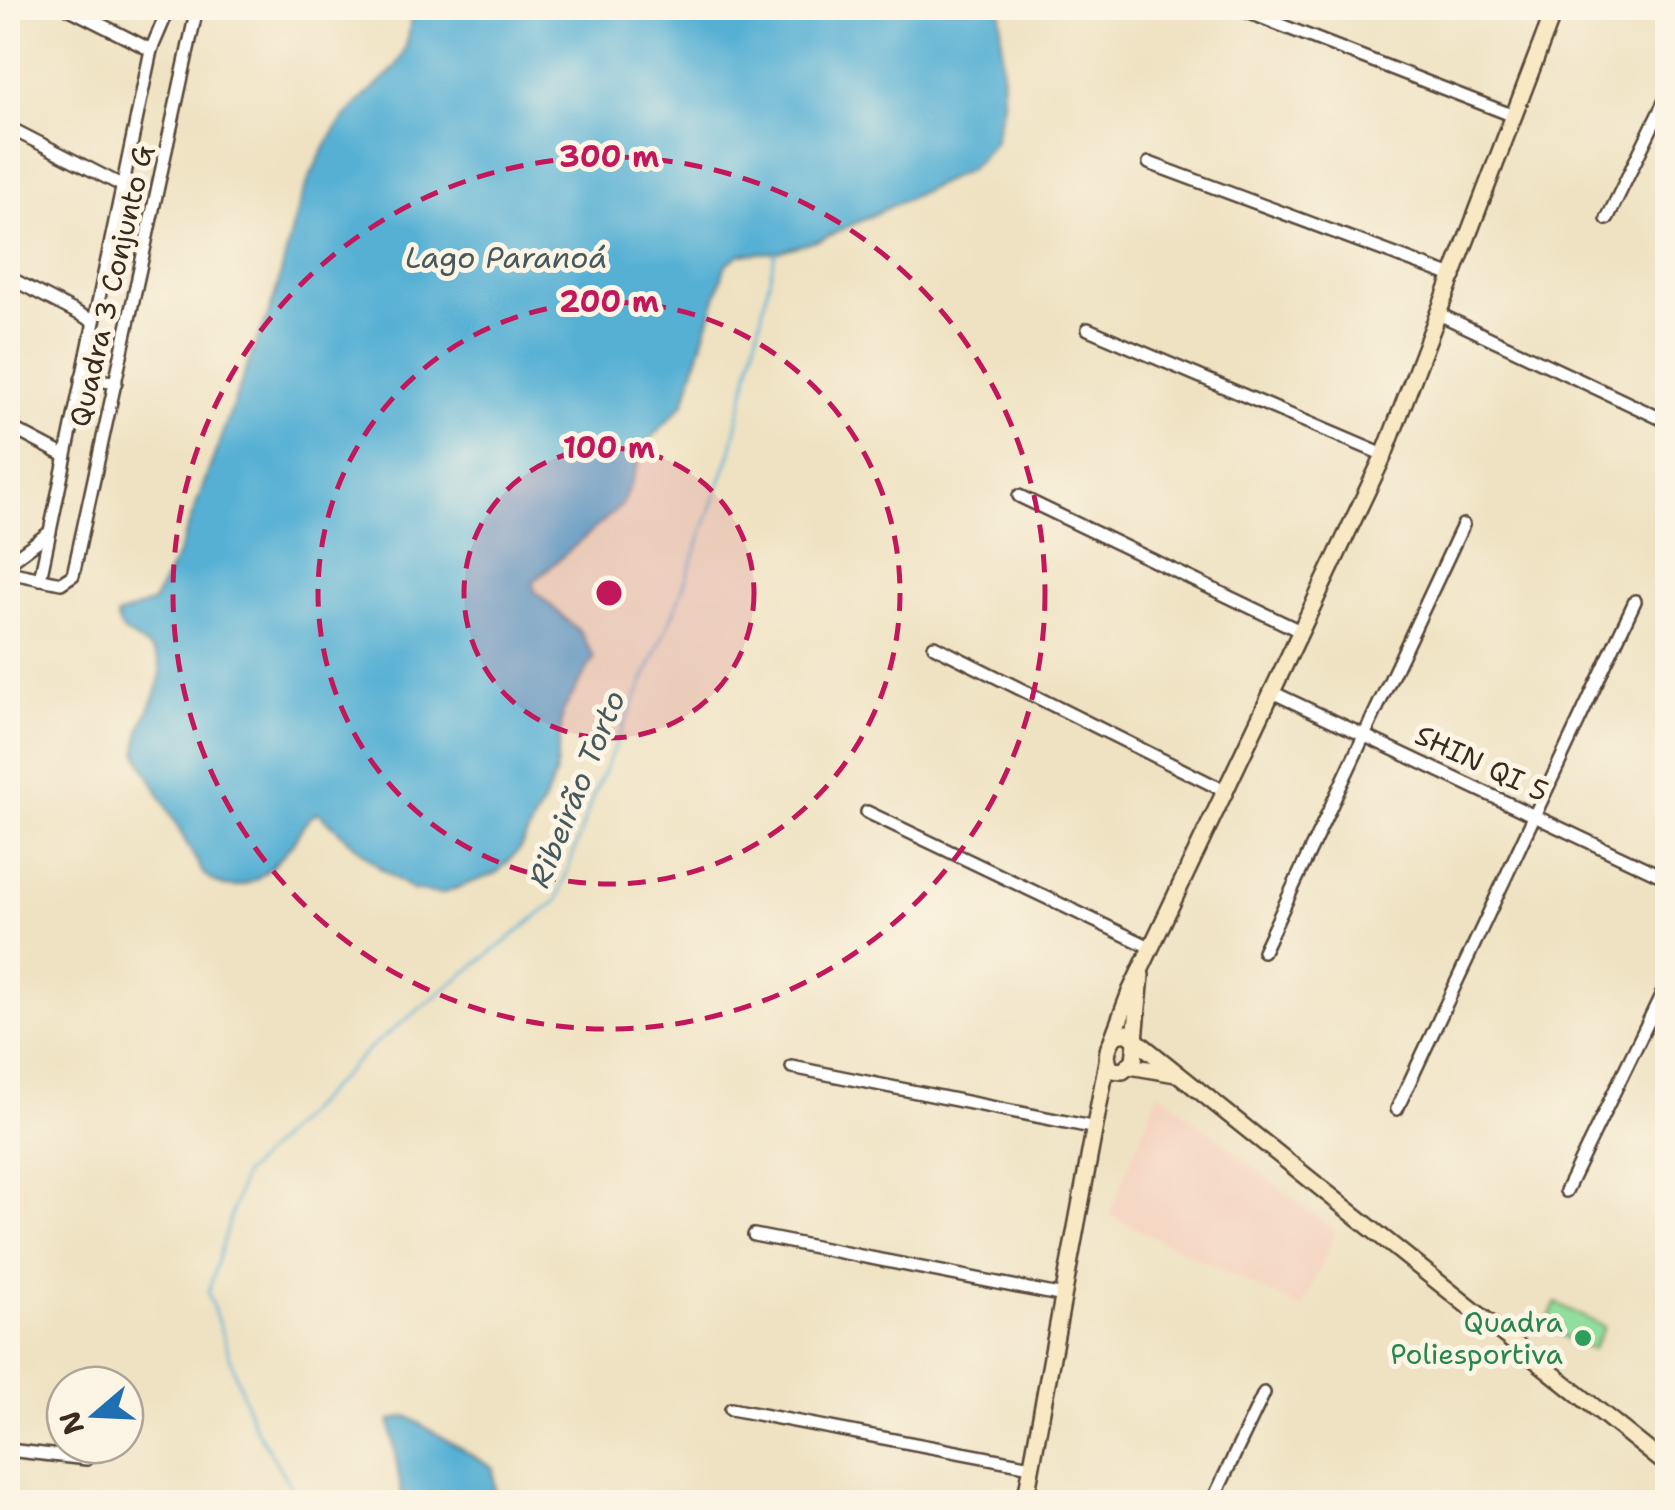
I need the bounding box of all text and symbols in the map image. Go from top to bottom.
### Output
text: 300 m [559,136,659,177]
street label: Quadra 3 Conjunto G [60,142,162,430]
water label: Lago Paranoá [405,237,607,278]
text: 200 m [559,281,659,322]
text: 100 m [563,427,655,468]
centre of rings [591,575,627,611]
water label: Ribeirão Torto [518,684,635,893]
street label: SHIN QI 5 [1409,716,1555,810]
place label: Quadra Poliesportiva [1390,1303,1563,1373]
marker: Quadra Poliesportiva [1572,1327,1594,1349]
north arrow [45,1365,145,1465]
text: N [50,1406,93,1440]

